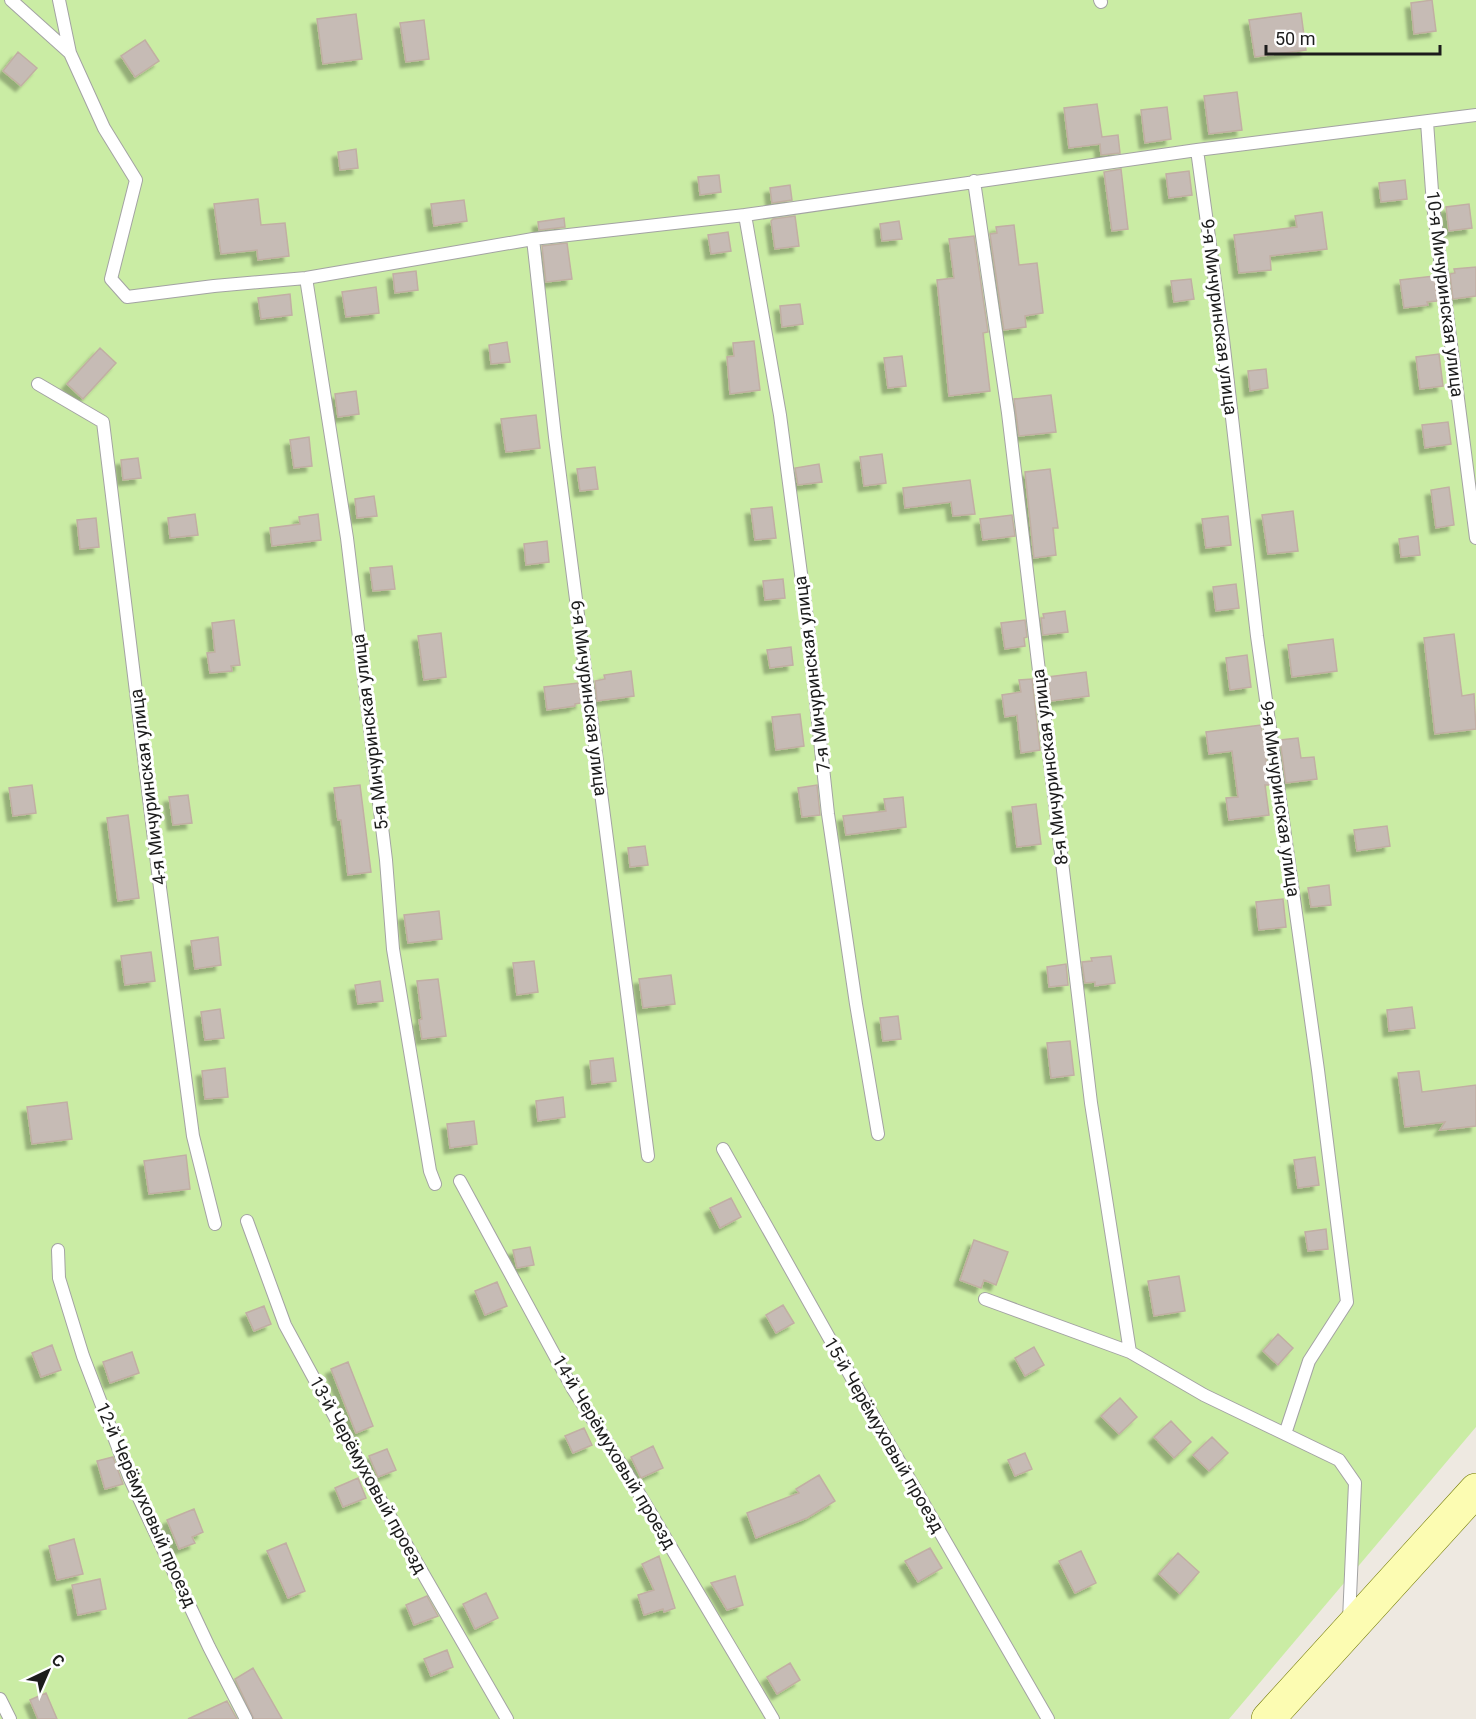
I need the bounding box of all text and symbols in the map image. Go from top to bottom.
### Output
scale bar [1266,18,1440,56]
text: 50 m [1275,28,1315,49]
street label: 10-я Мичуринская улица [1422,190,1469,398]
street label: 9-я Мичуринская улица [1197,218,1242,416]
street label: 7-я Мичуринская улица [789,575,834,773]
street label: 6-я Мичуринская улица [567,599,612,797]
street label: 5-я Мичуринская улица [347,633,392,831]
street label: 8-я Мичуринская улица [1027,668,1072,866]
street label: 4-я Мичуринская улица [125,688,170,886]
street label: 9-я Мичуринская улица [1256,700,1305,898]
street label: 15-й Черёмуховый проезд [820,1333,949,1536]
street label: 14-й Черёмуховый проезд [548,1351,681,1552]
street label: 13-й Черёмуховый проезд [305,1373,431,1577]
street label: 12-й Черёмуховый проезд [92,1399,201,1611]
north arrow [18,1641,78,1701]
text: С [48,1650,68,1671]

